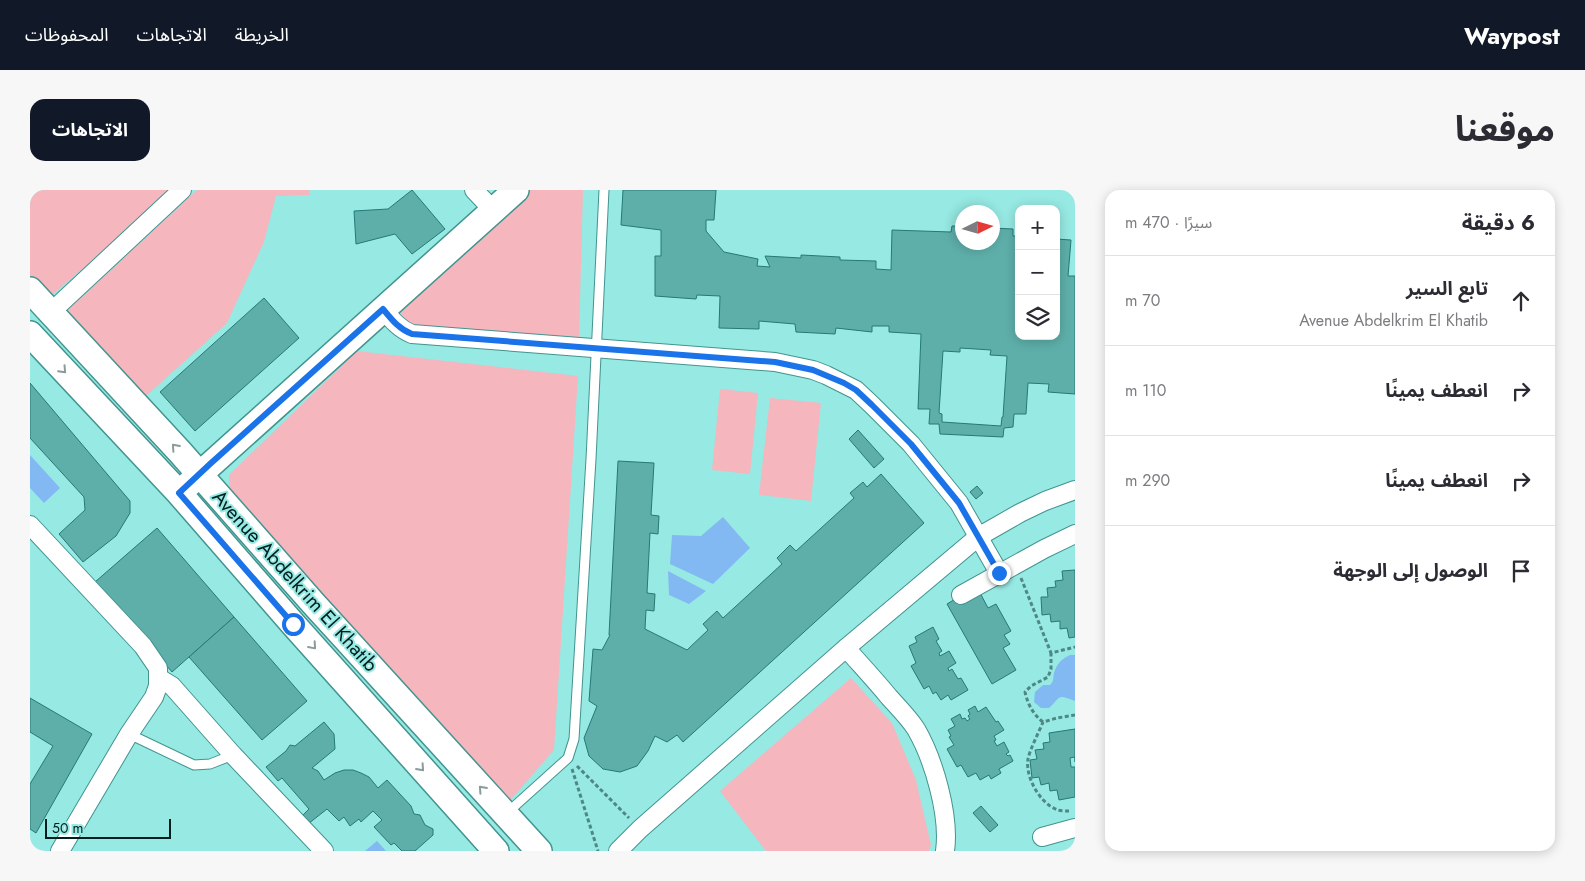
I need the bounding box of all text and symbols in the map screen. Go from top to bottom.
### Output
text: Waypost [1464,18,1560,53]
text: المحفوظات [25,22,109,48]
text: الاتجاهات [137,22,207,48]
text: الخريطة [235,22,289,48]
button: الاتجاهات [30,99,150,161]
text: موقعنا [1455,104,1555,154]
north arrow [955,205,1000,250]
map controls [1015,205,1060,340]
button: + [1015,205,1060,250]
text: 6 دقيقة [1462,208,1535,238]
text: سيرًا · 470 m [1125,211,1212,234]
button: − [1015,250,1060,295]
text: تابع السير [1406,275,1488,302]
icon: ahead [1507,287,1535,315]
text: 70 m [1125,289,1160,312]
button: layers [1015,295,1060,340]
text: Avenue Abdelkrim El Khatib [1299,309,1488,332]
one-way arrow [57,364,66,373]
text: انعطف يمينًا [1385,377,1488,404]
icon: right [1507,377,1535,405]
text: 110 m [1125,379,1166,402]
one-way arrow [172,443,181,452]
text: انعطف يمينًا [1385,467,1488,494]
icon: right [1507,467,1535,495]
text: 290 m [1125,469,1170,492]
street label: Avenue Abdelkrim El Khatib [205,484,385,678]
text: الوصول إلى الوجهة [1333,557,1488,584]
icon: arrive [1507,557,1535,585]
route end [988,562,1011,585]
route start [282,613,305,636]
one-way arrow [307,640,316,649]
one-way arrow [415,762,424,771]
one-way arrow [479,786,488,795]
scale bar [45,816,171,839]
text: 50 m [52,818,83,838]

